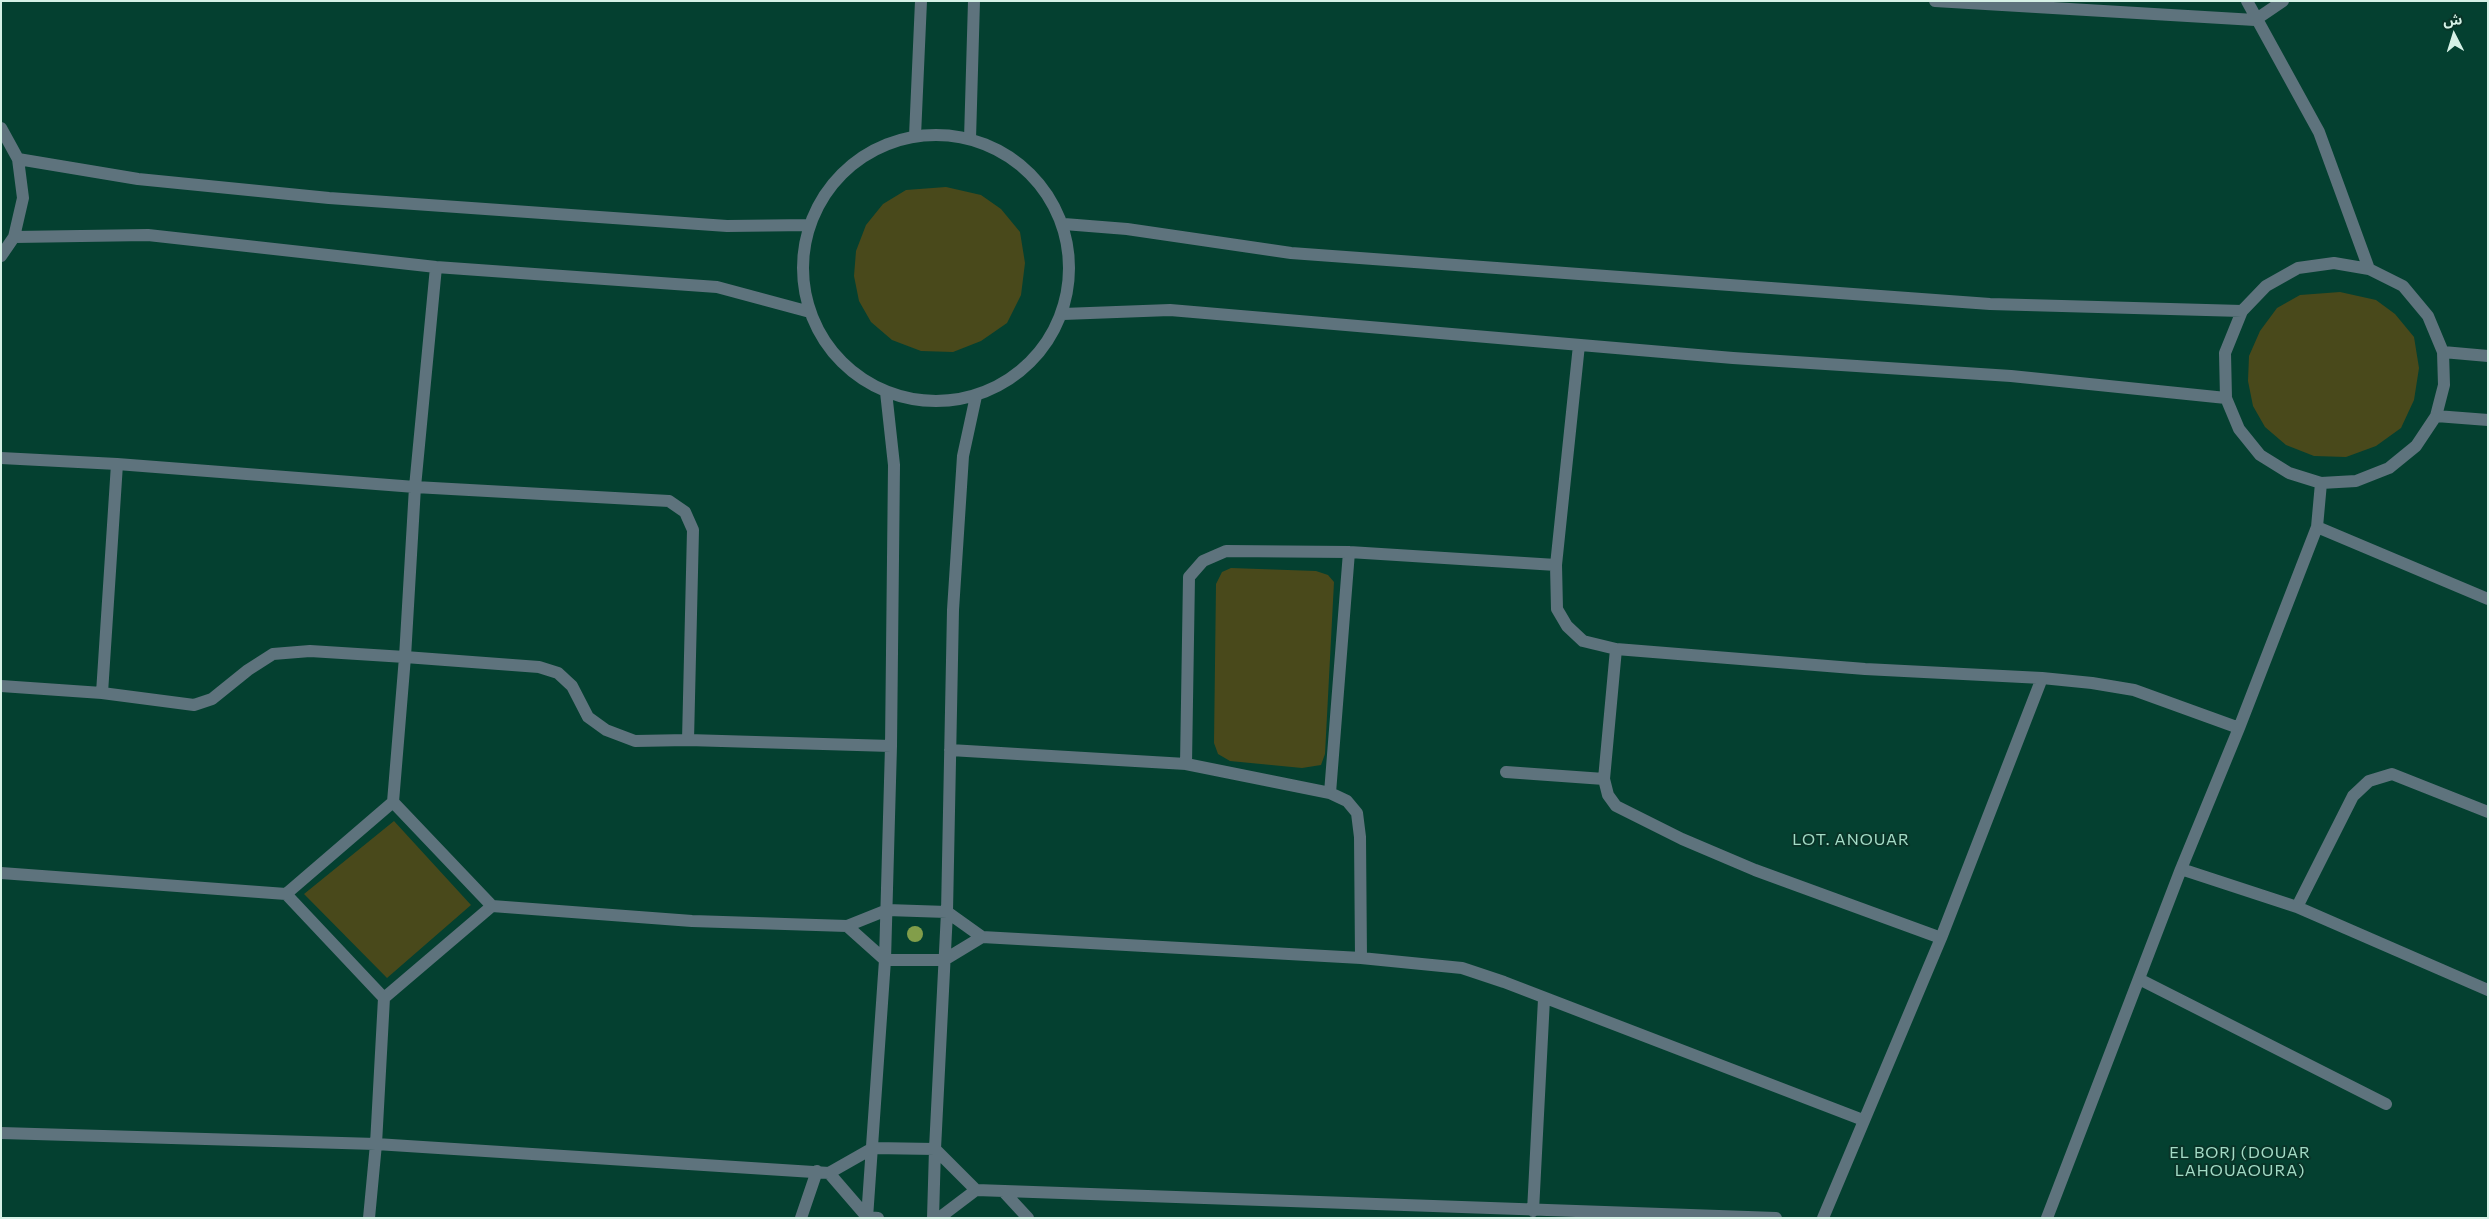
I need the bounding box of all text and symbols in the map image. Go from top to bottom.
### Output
north arrow [2429,10,2479,60]
text: ش [2442,10,2463,29]
district label: LOT. ANOUAR [1791,830,1911,850]
district label: EL BORJ (DOUAR LAHOUAOURA) [2167,1143,2313,1181]

